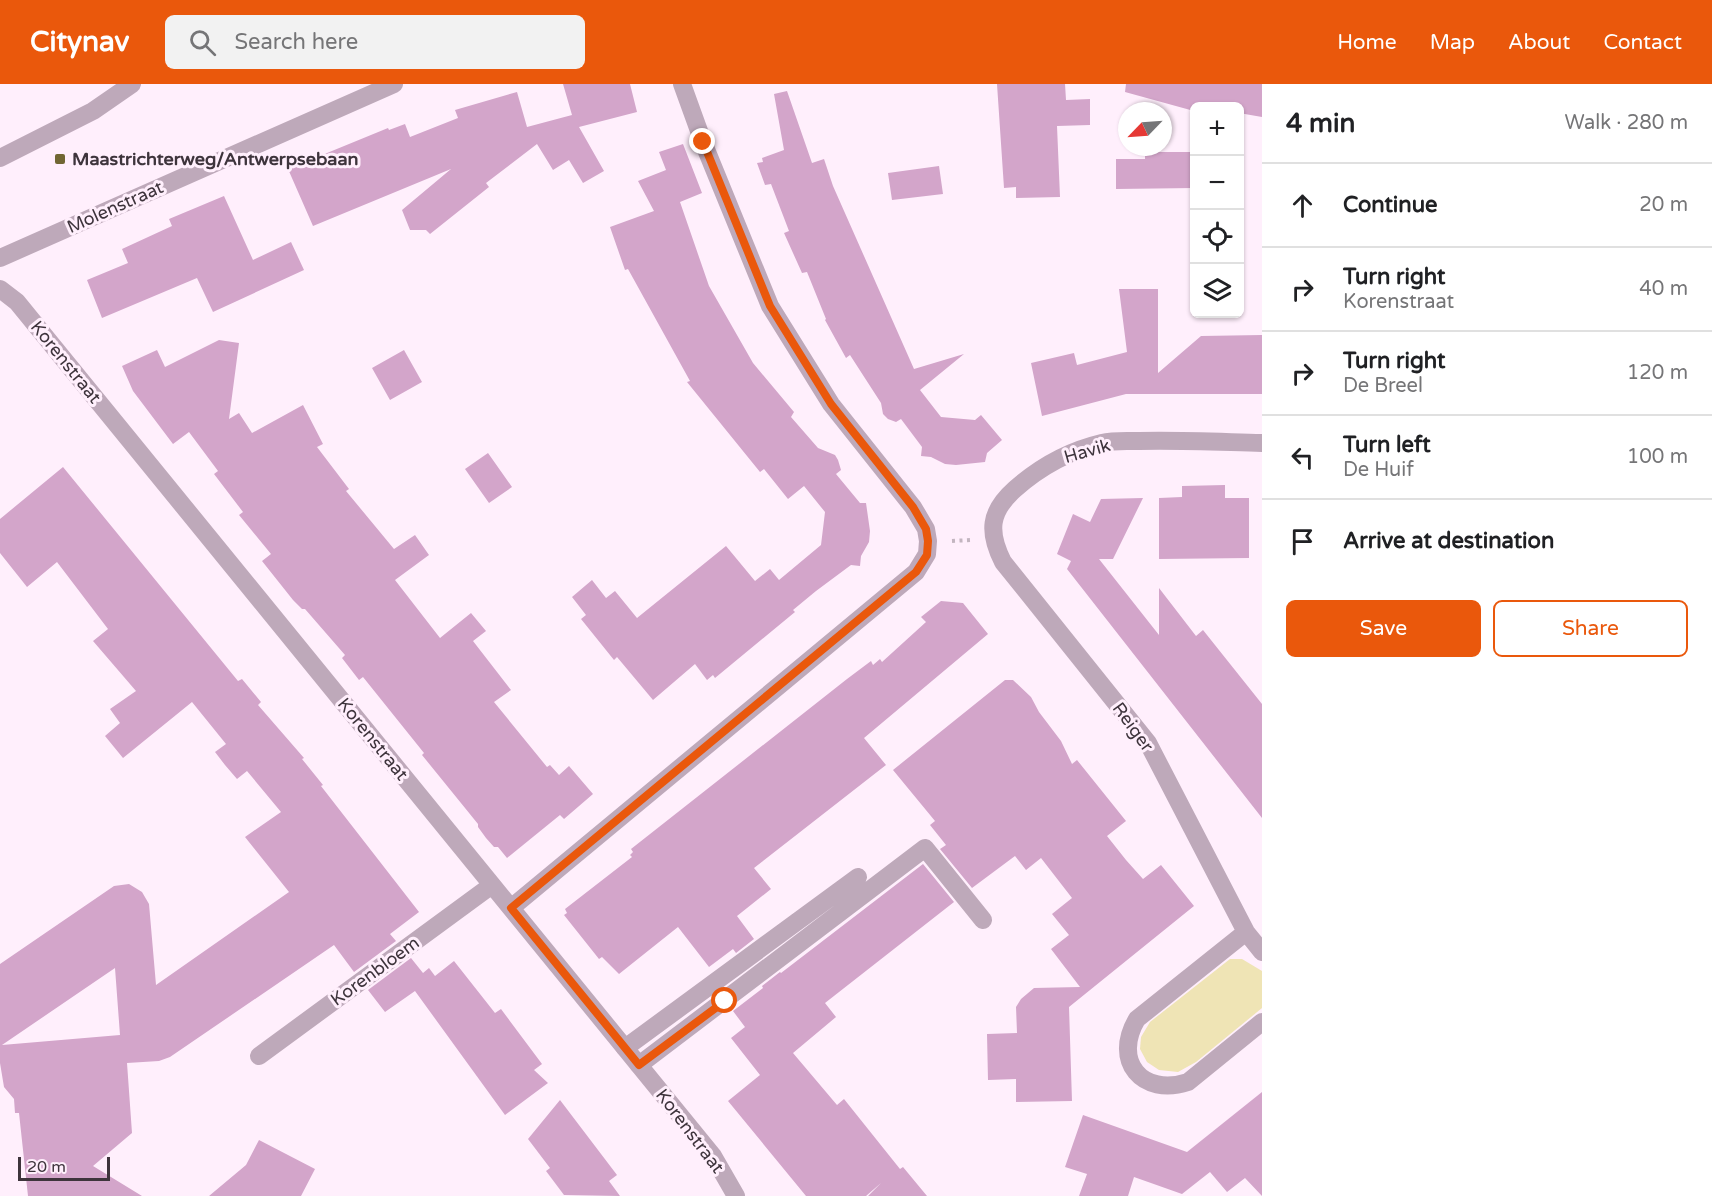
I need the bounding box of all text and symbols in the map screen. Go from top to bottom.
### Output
search box [165,15,585,69]
text: Citynav [30,25,129,59]
icon: search [186,26,219,59]
text: Search here [234,29,358,55]
text: Home [1337,30,1397,55]
text: Map [1430,30,1475,55]
text: About [1508,30,1570,55]
text: Contact [1603,30,1682,55]
north arrow [1118,102,1172,156]
map controls [1190,102,1244,318]
button: + [1190,102,1244,156]
text: 4 min [1286,108,1355,139]
text: Walk · 280 m [1565,111,1688,135]
route end [689,128,715,154]
place label: Maastrichterweg/Antwerpsebaan [72,148,359,170]
marker: Maastrichterweg/Antwerpsebaan [53,152,67,166]
button: − [1190,156,1244,210]
street label: Molenstraat [63,176,167,238]
icon: ahead [1286,189,1319,222]
text: Continue [1343,192,1438,218]
text: 20 m [1639,193,1688,217]
button: locate [1190,210,1244,264]
button: layers [1190,264,1244,318]
text: Turn right [1343,264,1445,290]
icon: right [1286,273,1319,306]
text: 40 m [1639,277,1688,301]
text: Korenstraat [1343,290,1454,314]
street label: Korenstraat [26,316,106,408]
text: Turn right [1343,348,1445,374]
icon: right [1286,357,1319,390]
text: 120 m [1627,361,1688,385]
text: De Breel [1343,374,1423,398]
text: Turn left [1343,432,1431,458]
street label: Havik [1061,434,1113,468]
icon: left [1286,441,1319,474]
text: 100 m [1627,445,1688,469]
text: De Huif [1343,458,1414,482]
icon: arrive [1286,525,1319,558]
text: Arrive at destination [1343,528,1554,554]
button: Save [1286,600,1481,657]
button: Share [1493,600,1688,657]
street label: Korenstraat [333,693,413,785]
street label: Reiger [1108,698,1158,756]
street label: Korenbloem [326,931,424,1011]
route start [711,987,737,1013]
street label: Korenstraat [651,1084,729,1178]
scale bar [18,1154,110,1182]
text: 20 m [27,1157,66,1177]

